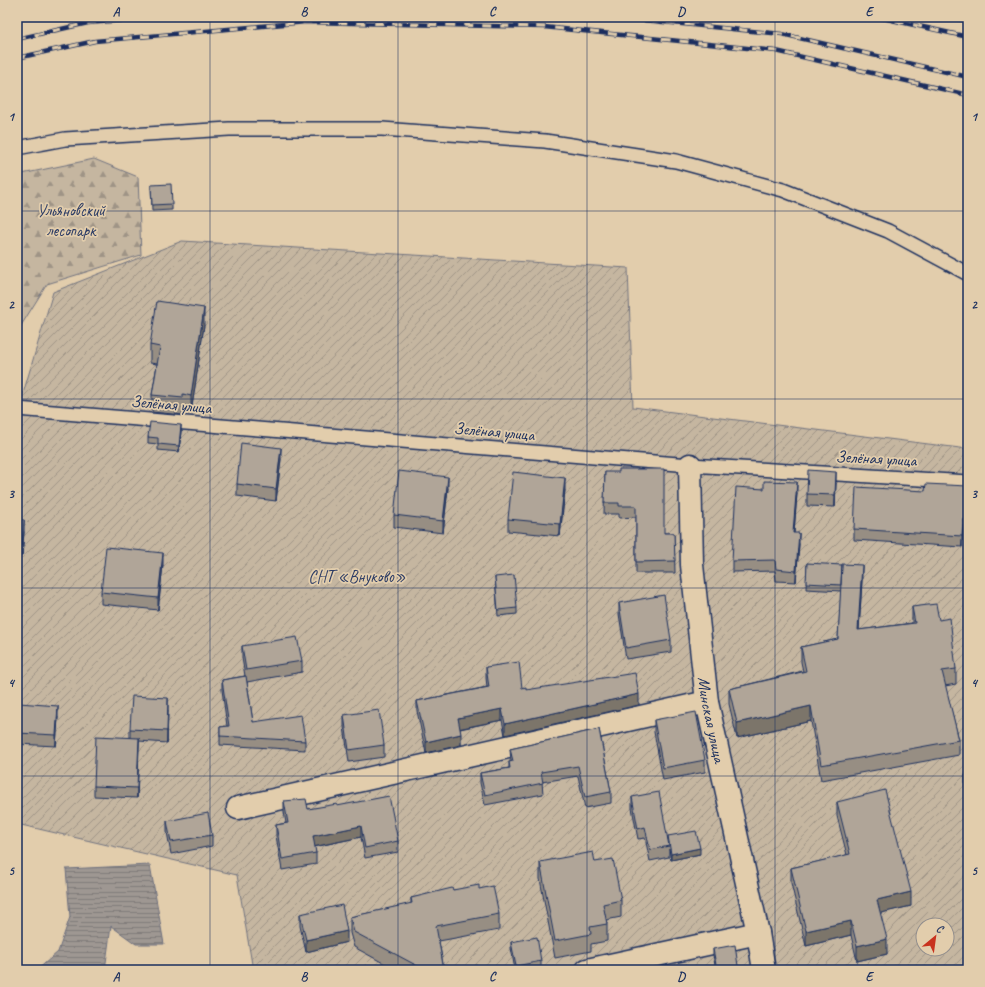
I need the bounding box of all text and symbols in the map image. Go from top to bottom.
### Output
text: A [113,4,121,20]
text: B [301,4,309,20]
text: C [489,4,497,20]
text: D [677,4,686,20]
text: E [866,4,875,20]
text: 1 [8,109,16,125]
text: 1 [971,109,979,125]
park label: Ульяновский лесопарк [37,200,106,241]
text: 2 [8,297,15,313]
text: 2 [971,297,978,313]
street label: Зелёная улица [130,391,213,419]
street label: Зелёная улица [453,418,536,446]
street label: Зелёная улица [835,446,918,471]
text: 3 [8,486,15,502]
text: 3 [971,486,978,502]
park label: СНТ «Внуково» [308,566,406,587]
text: 4 [8,675,16,691]
text: 4 [971,675,979,691]
street label: Минская улица [693,676,731,767]
text: 5 [8,863,15,879]
text: 5 [971,863,978,879]
north arrow [915,917,955,957]
text: С [934,921,947,936]
text: A [113,969,121,985]
text: B [301,969,309,985]
text: C [489,969,497,985]
text: D [677,969,686,985]
text: E [866,969,875,985]

